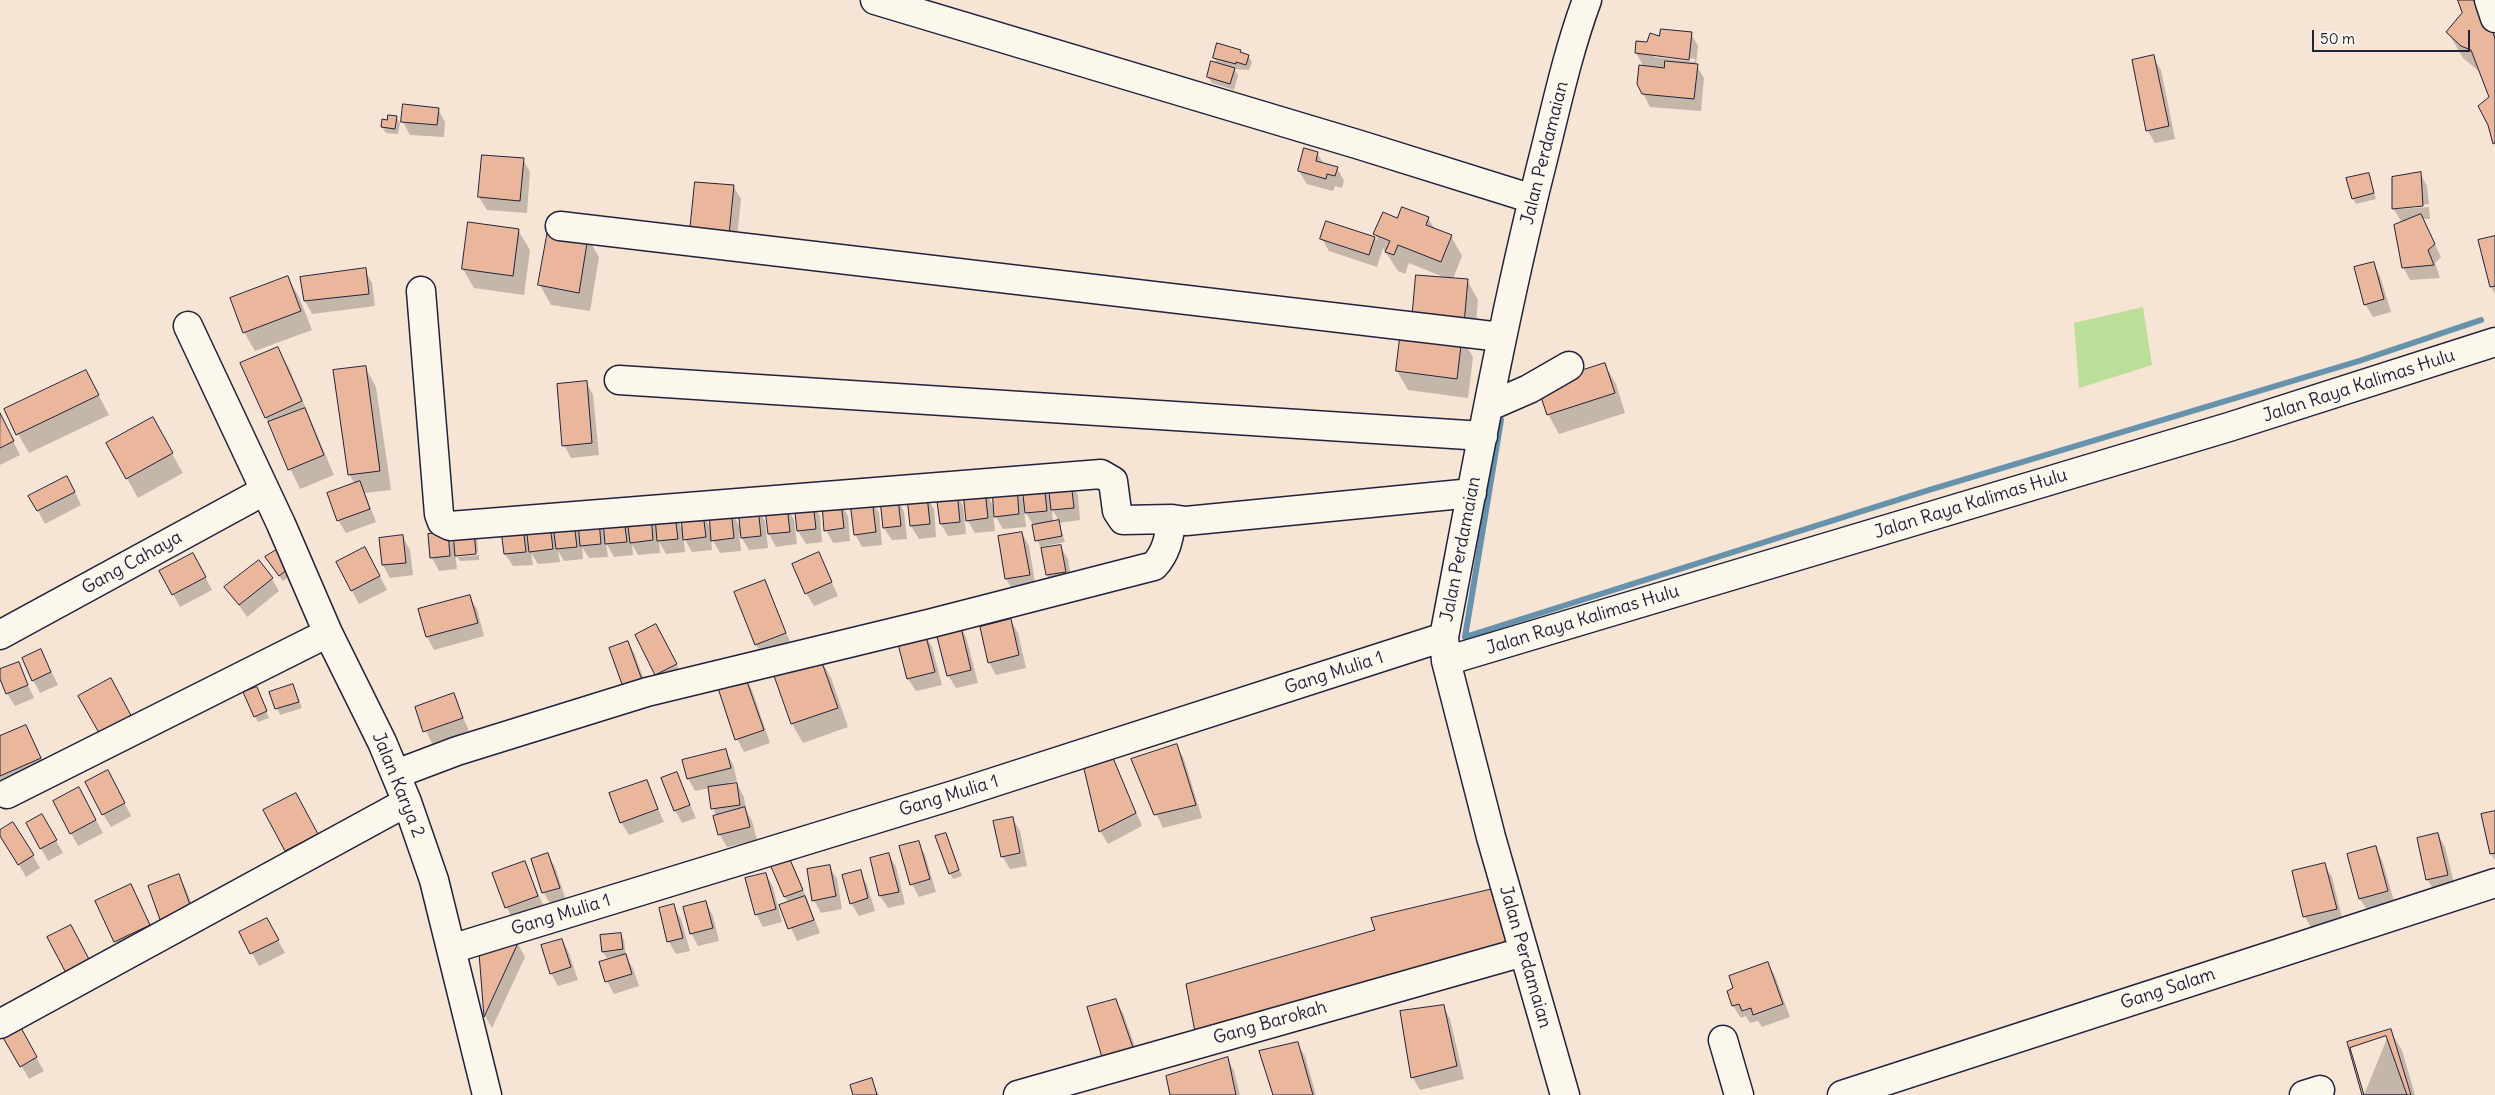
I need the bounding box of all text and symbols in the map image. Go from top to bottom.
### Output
scale bar [2315,20,2472,52]
text: 50 m [2320,29,2355,48]
street label: Jalan Perdamaian [1517,79,1573,227]
street label: Jalan Raya Kalimas Hulu [2260,345,2458,427]
street label: Jalan Raya Kalimas Hulu [1872,464,2070,544]
street label: Jalan Perdamaian [1436,475,1486,623]
street label: Gang Cahaya [78,527,186,599]
street label: Jalan Raya Kalimas Hulu [1484,580,1682,660]
street label: Gang Mulia 1 [1282,647,1386,699]
street label: Jalan Karya 2 [367,729,429,841]
street label: Gang Mulia 1 [897,771,1001,821]
street label: Jalan Perdamaian [1494,883,1556,1031]
street label: Gang Mulia 1 [509,890,613,940]
street label: Gang Salam [2118,964,2218,1014]
street label: Gang Barokah [1211,996,1329,1050]

